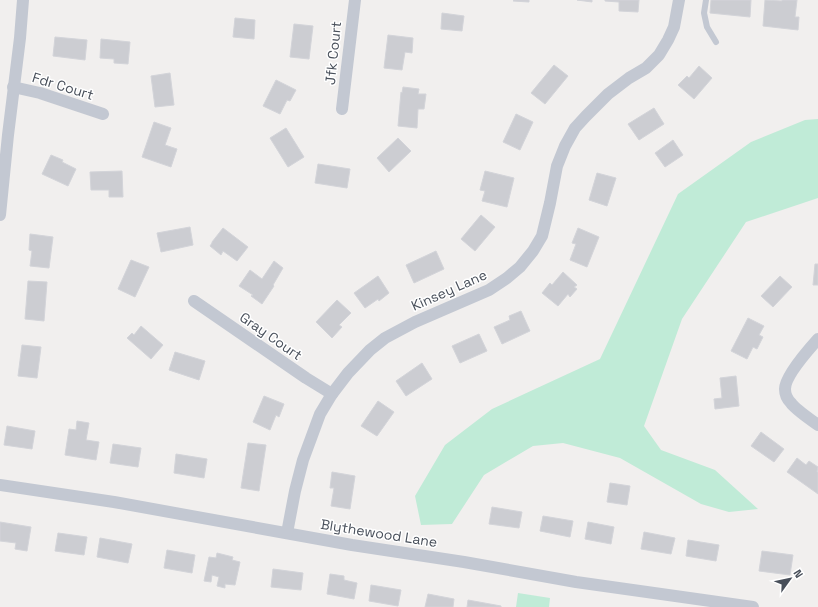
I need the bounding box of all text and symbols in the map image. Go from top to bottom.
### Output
street label: Jfk Court [321,20,345,86]
street label: Fdr Court [30,68,96,104]
street label: Kinsey Lane [408,265,490,315]
street label: Gray Court [236,308,306,364]
street label: Blythewood Lane [319,515,439,551]
north arrow [770,559,810,599]
text: N [791,567,806,580]

